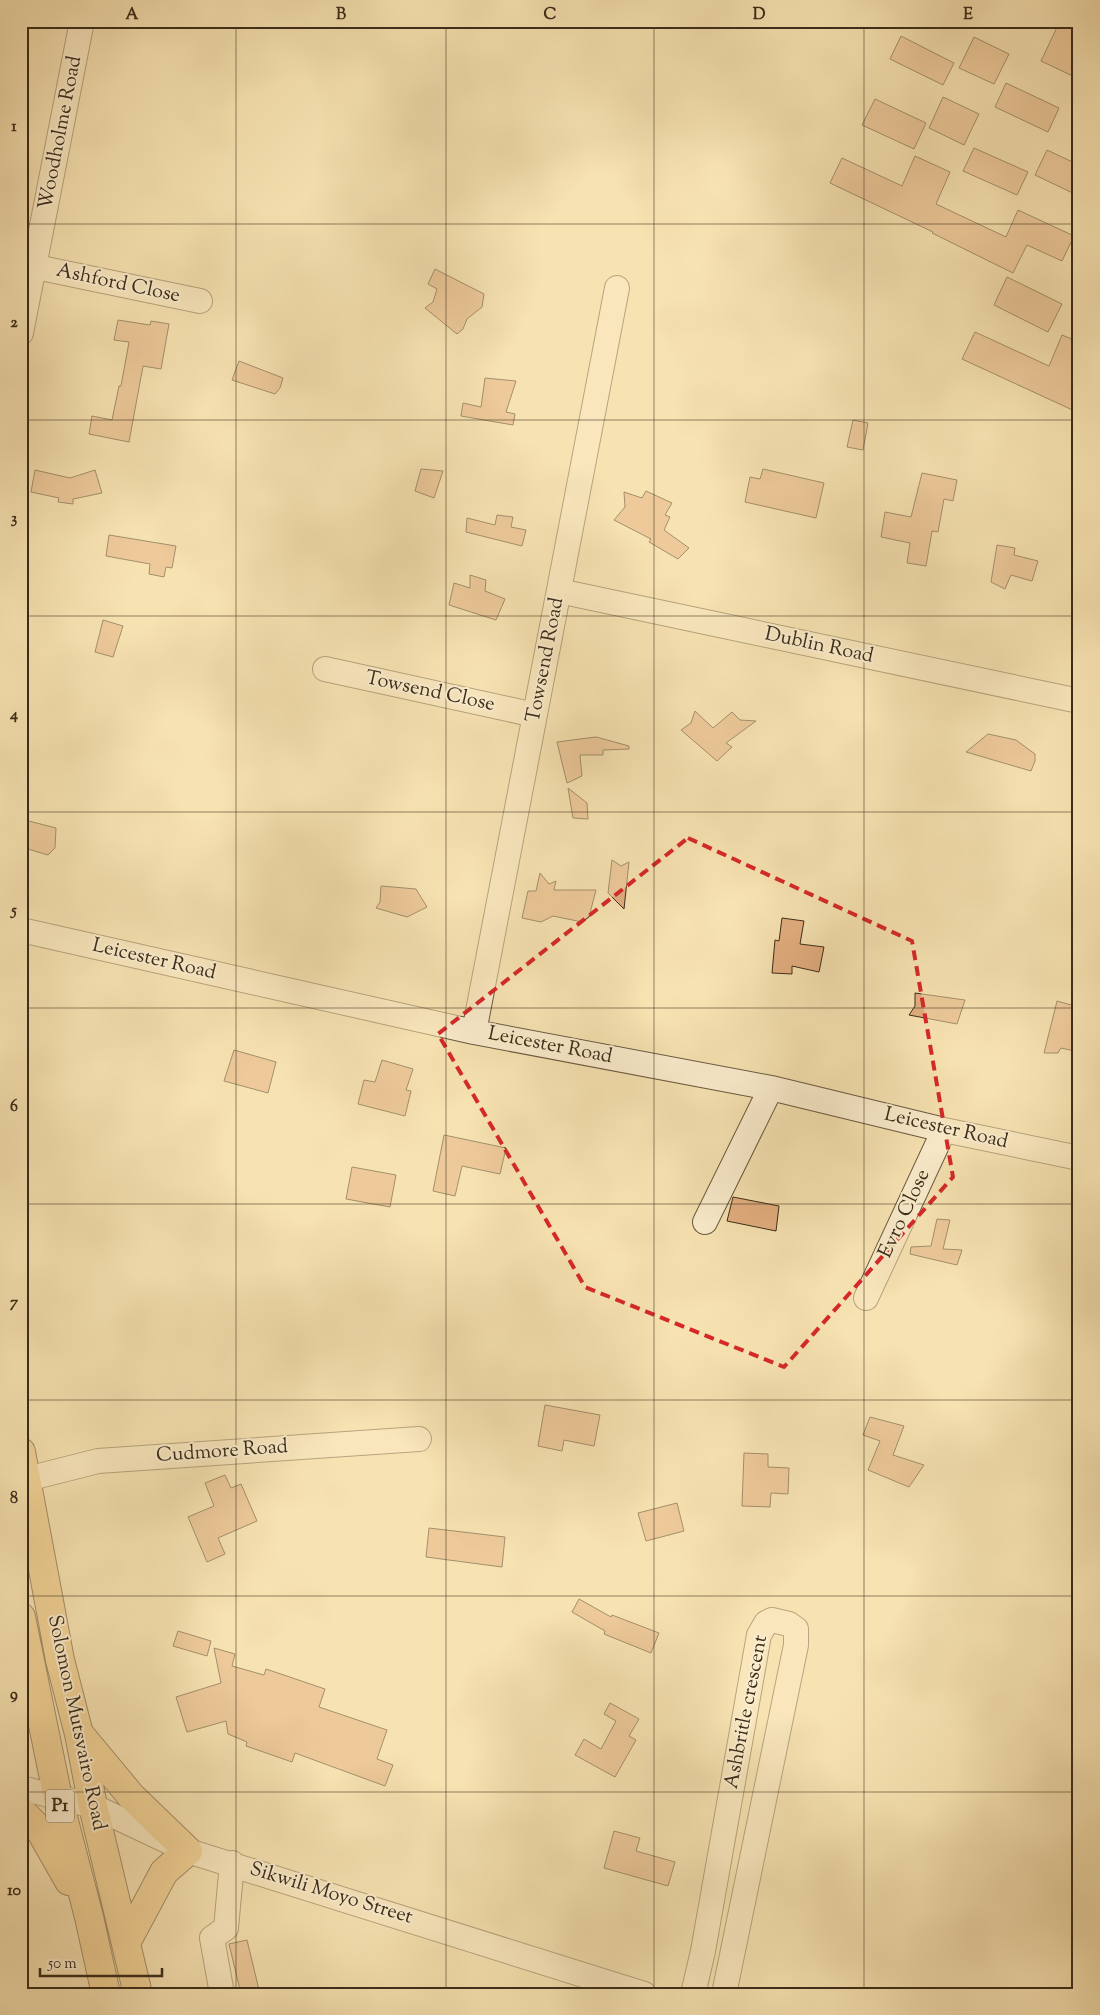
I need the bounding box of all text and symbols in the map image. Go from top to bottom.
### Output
text: A [126,4,139,27]
text: B [336,4,346,27]
text: C [544,4,557,27]
text: D [753,4,766,27]
text: E [963,4,973,27]
street label: Woodholme Road [32,54,90,212]
text: 1 [11,116,17,139]
street label: Ashford Close [53,257,183,311]
text: 2 [10,312,18,335]
text: 3 [11,508,18,531]
street label: Towsend Road [520,595,572,725]
street label: Dublin Road [762,620,876,672]
street label: Towsend Close [363,664,497,720]
text: 4 [9,704,18,727]
text: 5 [9,900,17,923]
street label: Leicester Road [89,932,219,988]
street label: Leicester Road [485,1020,615,1072]
text: 6 [10,1096,18,1119]
street label: Leicester Road [881,1101,1011,1157]
street label: Evro Close [872,1165,938,1263]
text: 7 [10,1292,19,1315]
street label: Cudmore Road [155,1433,289,1471]
text: 8 [10,1488,18,1511]
street label: Solomon Mutsvairo Road [39,1613,113,1833]
street label: Ashbritle crescent [718,1633,776,1791]
text: 9 [10,1684,18,1707]
road number: P1 [46,1790,74,1822]
street label: Sikwili Moyo Street [246,1855,416,1933]
text: 10 [7,1880,21,1903]
scale bar [40,1945,162,1977]
text: 50 m [47,1954,77,1975]

